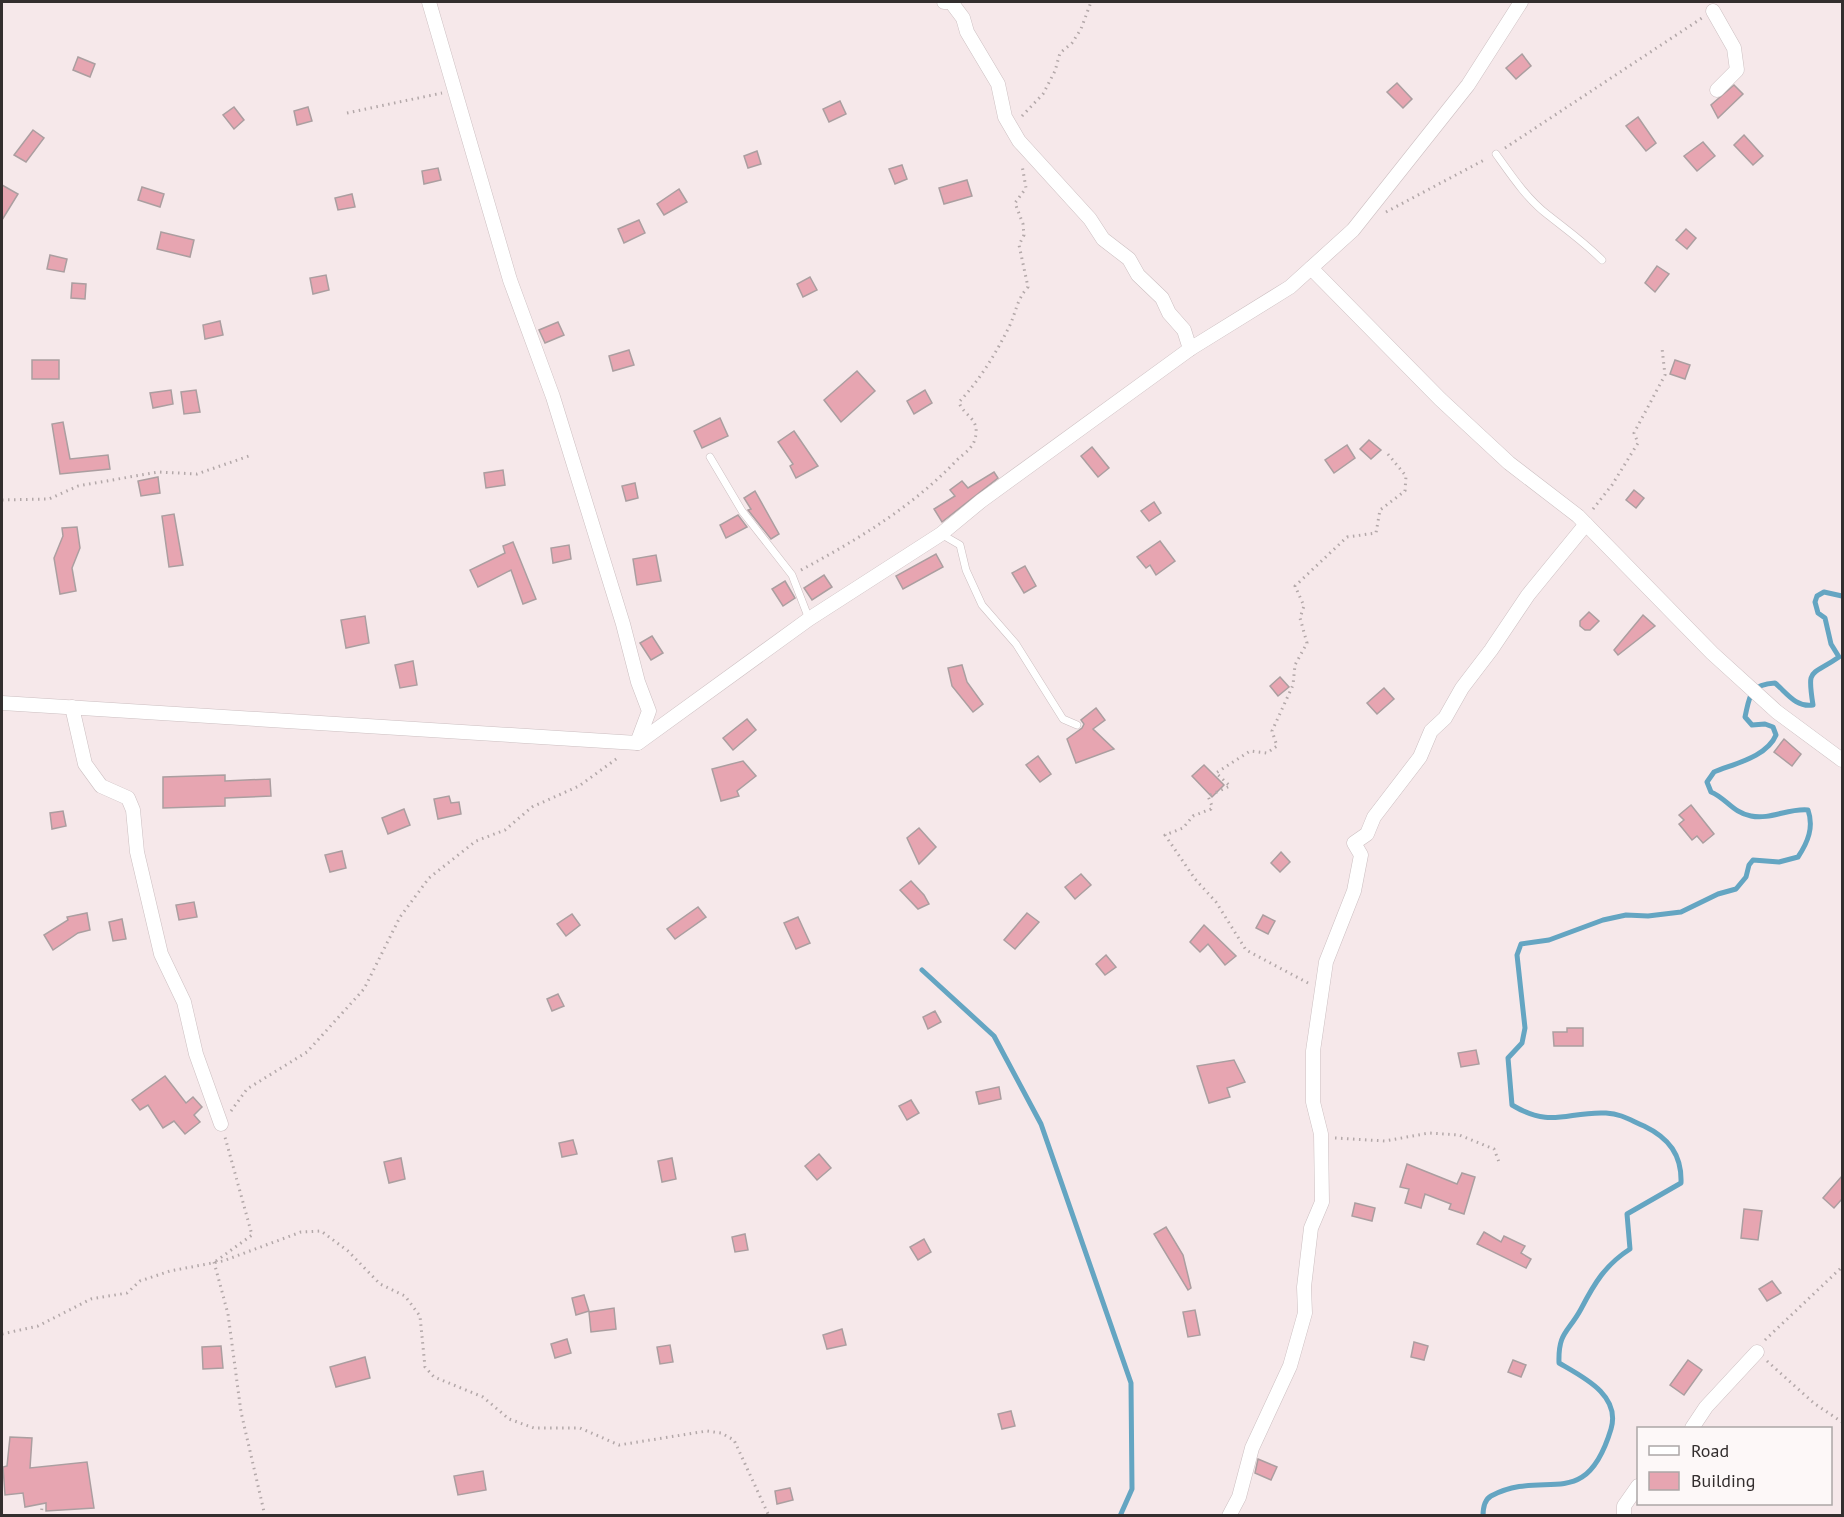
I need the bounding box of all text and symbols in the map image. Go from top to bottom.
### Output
legend [1637,1427,1832,1505]
text: Road [1691,1439,1729,1462]
text: Building [1691,1469,1755,1492]

